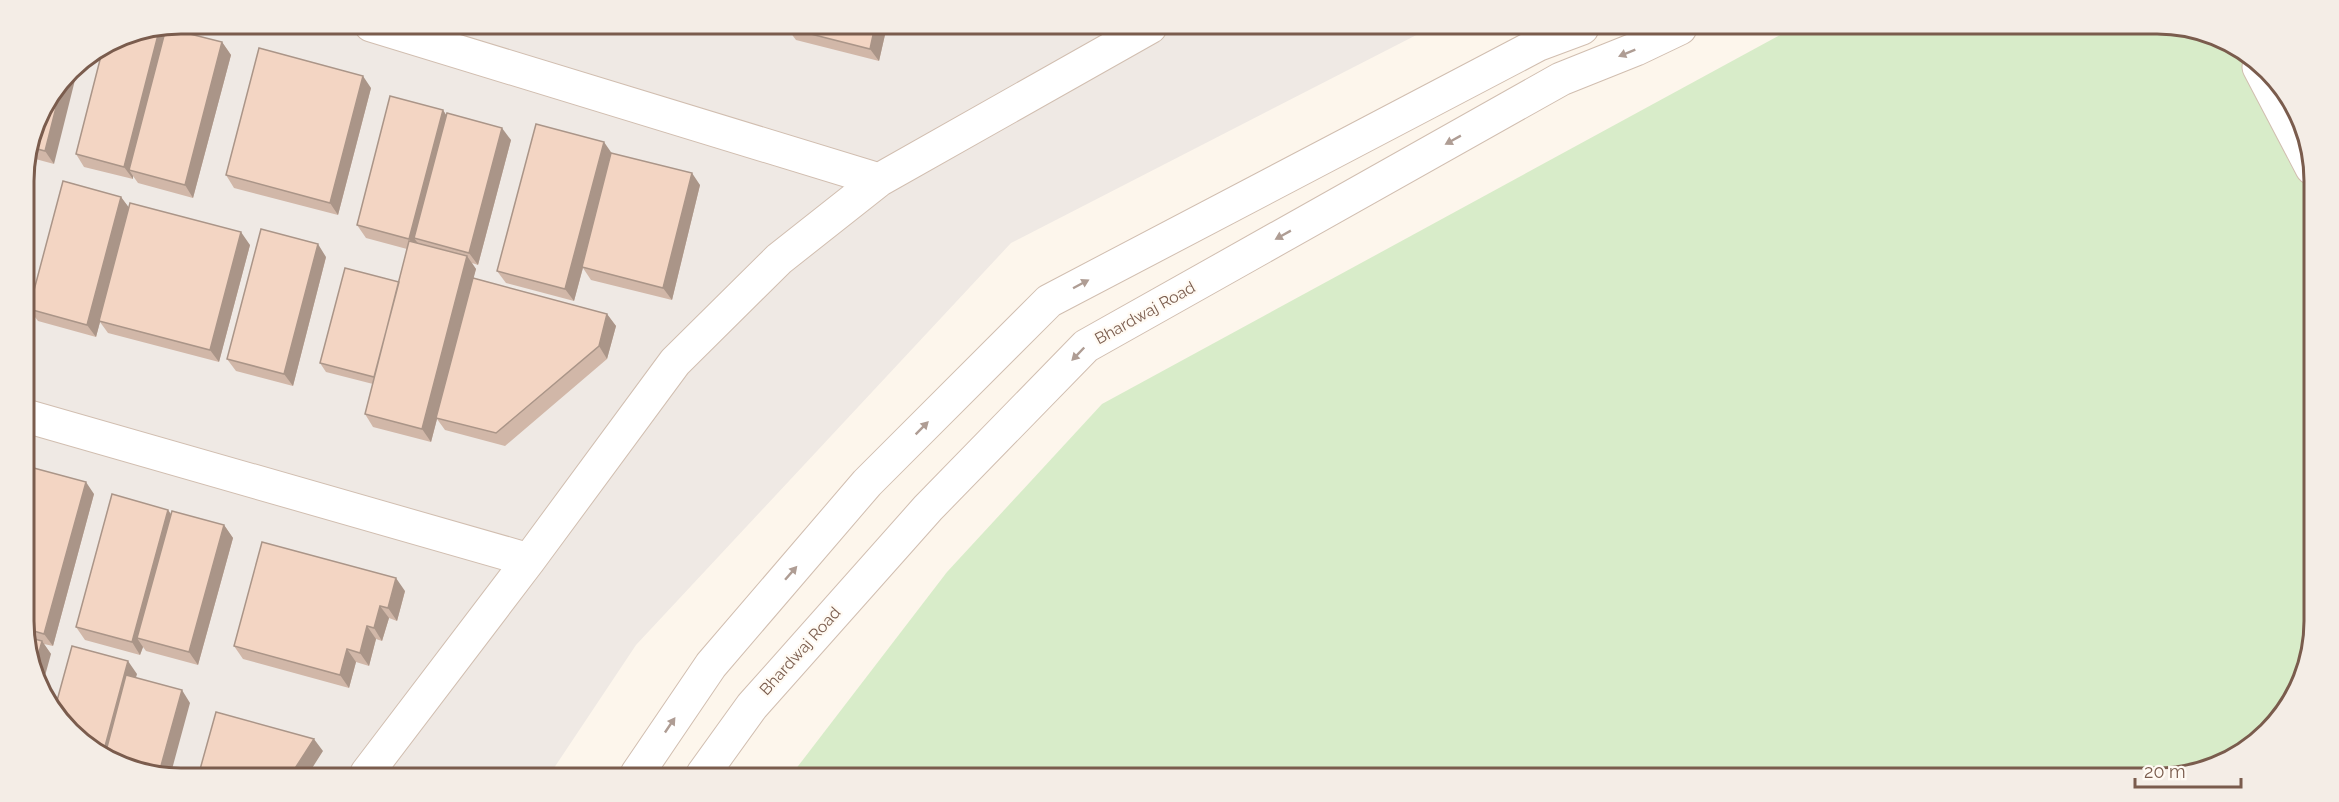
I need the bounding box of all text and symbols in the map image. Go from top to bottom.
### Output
one-way arrow [1618,49,1636,58]
one-way arrow [1444,135,1461,145]
one-way arrow [1274,230,1291,240]
street label: Bhardwaj Road [1092,278,1198,348]
one-way arrow [1073,280,1090,289]
one-way arrow [1071,347,1085,362]
one-way arrow [915,422,929,436]
one-way arrow [784,565,798,580]
street label: Bhardwaj Road [756,603,844,699]
one-way arrow [664,718,676,734]
scale bar [2135,751,2242,789]
text: 20 m [2144,761,2186,782]

